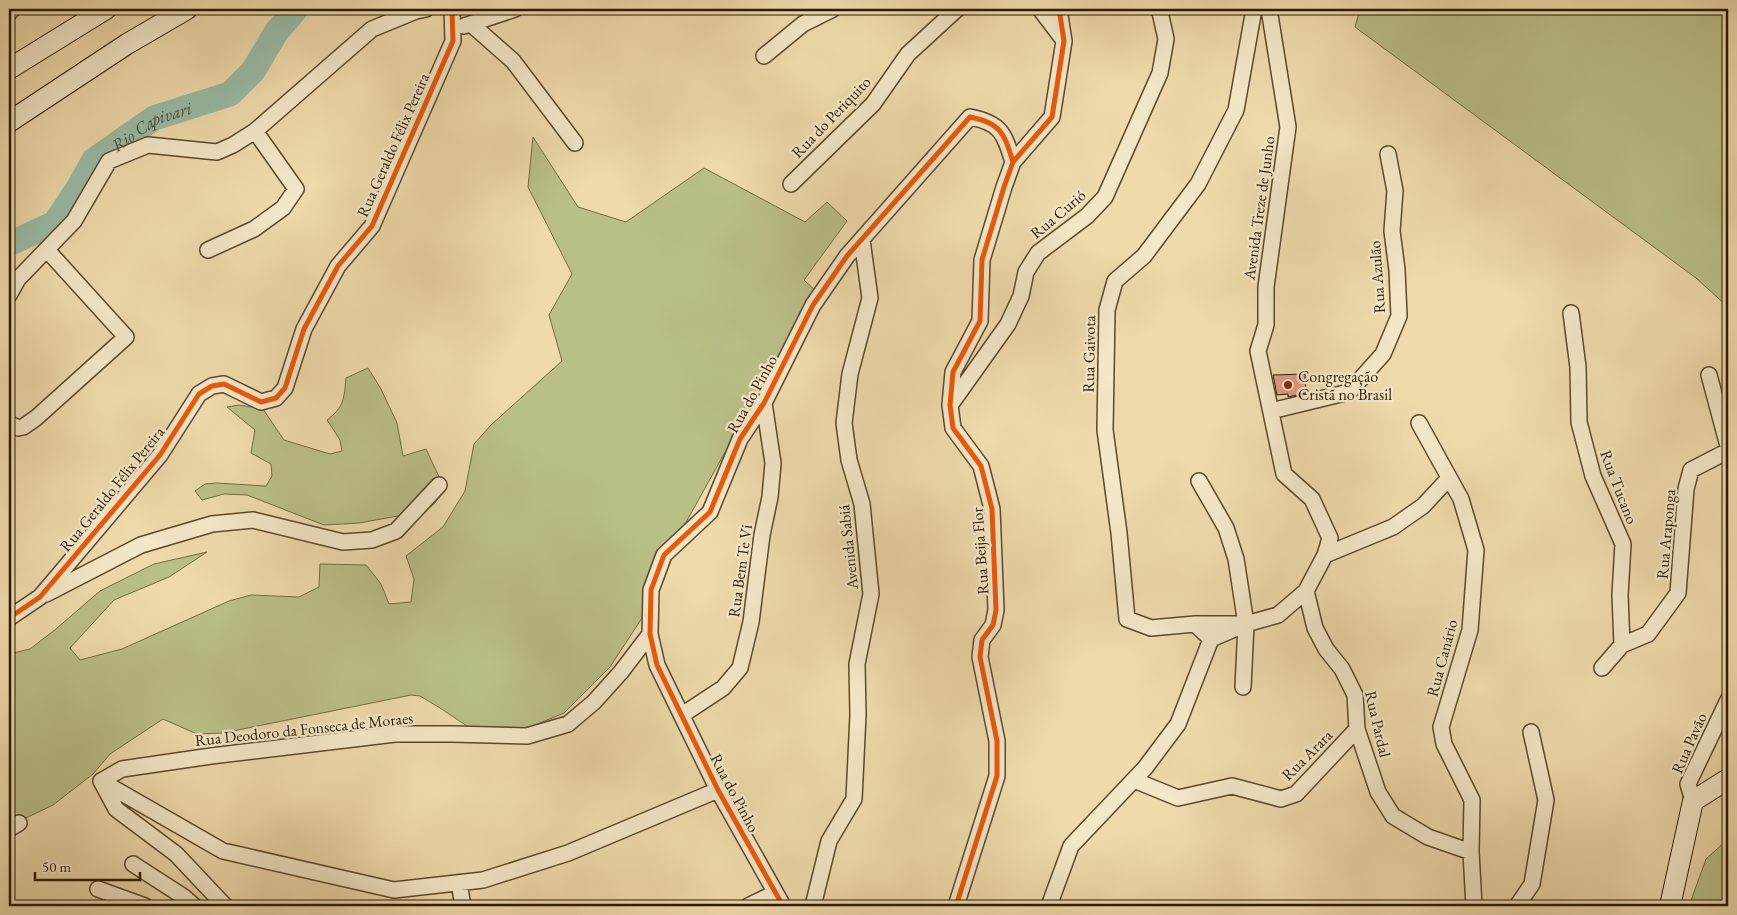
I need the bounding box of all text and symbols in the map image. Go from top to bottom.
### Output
street label: Rua Geraldo Félix Pereira [352,69,434,220]
street label: Rua do Periquito [787,72,875,162]
water label: Rio Capivari [106,95,195,156]
street label: Avenida Treze de Junho [1238,135,1280,282]
street label: Rua Curió [1026,185,1090,243]
street label: Rua Azulão [1364,240,1390,314]
street label: Rua Gaivota [1078,315,1100,393]
street label: Rua do Pinho [722,351,782,437]
place label: Congregação Cristã no Brasil [1298,366,1392,405]
marker: Congregação Cristã no Brasil [1282,379,1294,391]
street label: Rua Geraldo Félix Pereira [55,422,169,556]
street label: Rua Tucano [1595,447,1643,527]
street label: Rua Araponga [1652,488,1680,580]
street label: Avenida Sabiá [833,503,863,591]
street label: Rua Beija Flor [966,506,994,595]
street label: Rua Bem Te Vi [723,523,757,619]
street label: Rua Canário [1422,617,1462,699]
street label: Rua Pardal [1360,689,1396,759]
street label: Rua Deodoro da Fonseca de Moraes [194,707,414,751]
street label: Rua Pavão [1666,709,1712,777]
street label: Rua Arara [1277,725,1337,785]
street label: Rua do Pinho [706,750,764,836]
scale bar [35,850,140,882]
text: 50 m [42,857,71,876]

